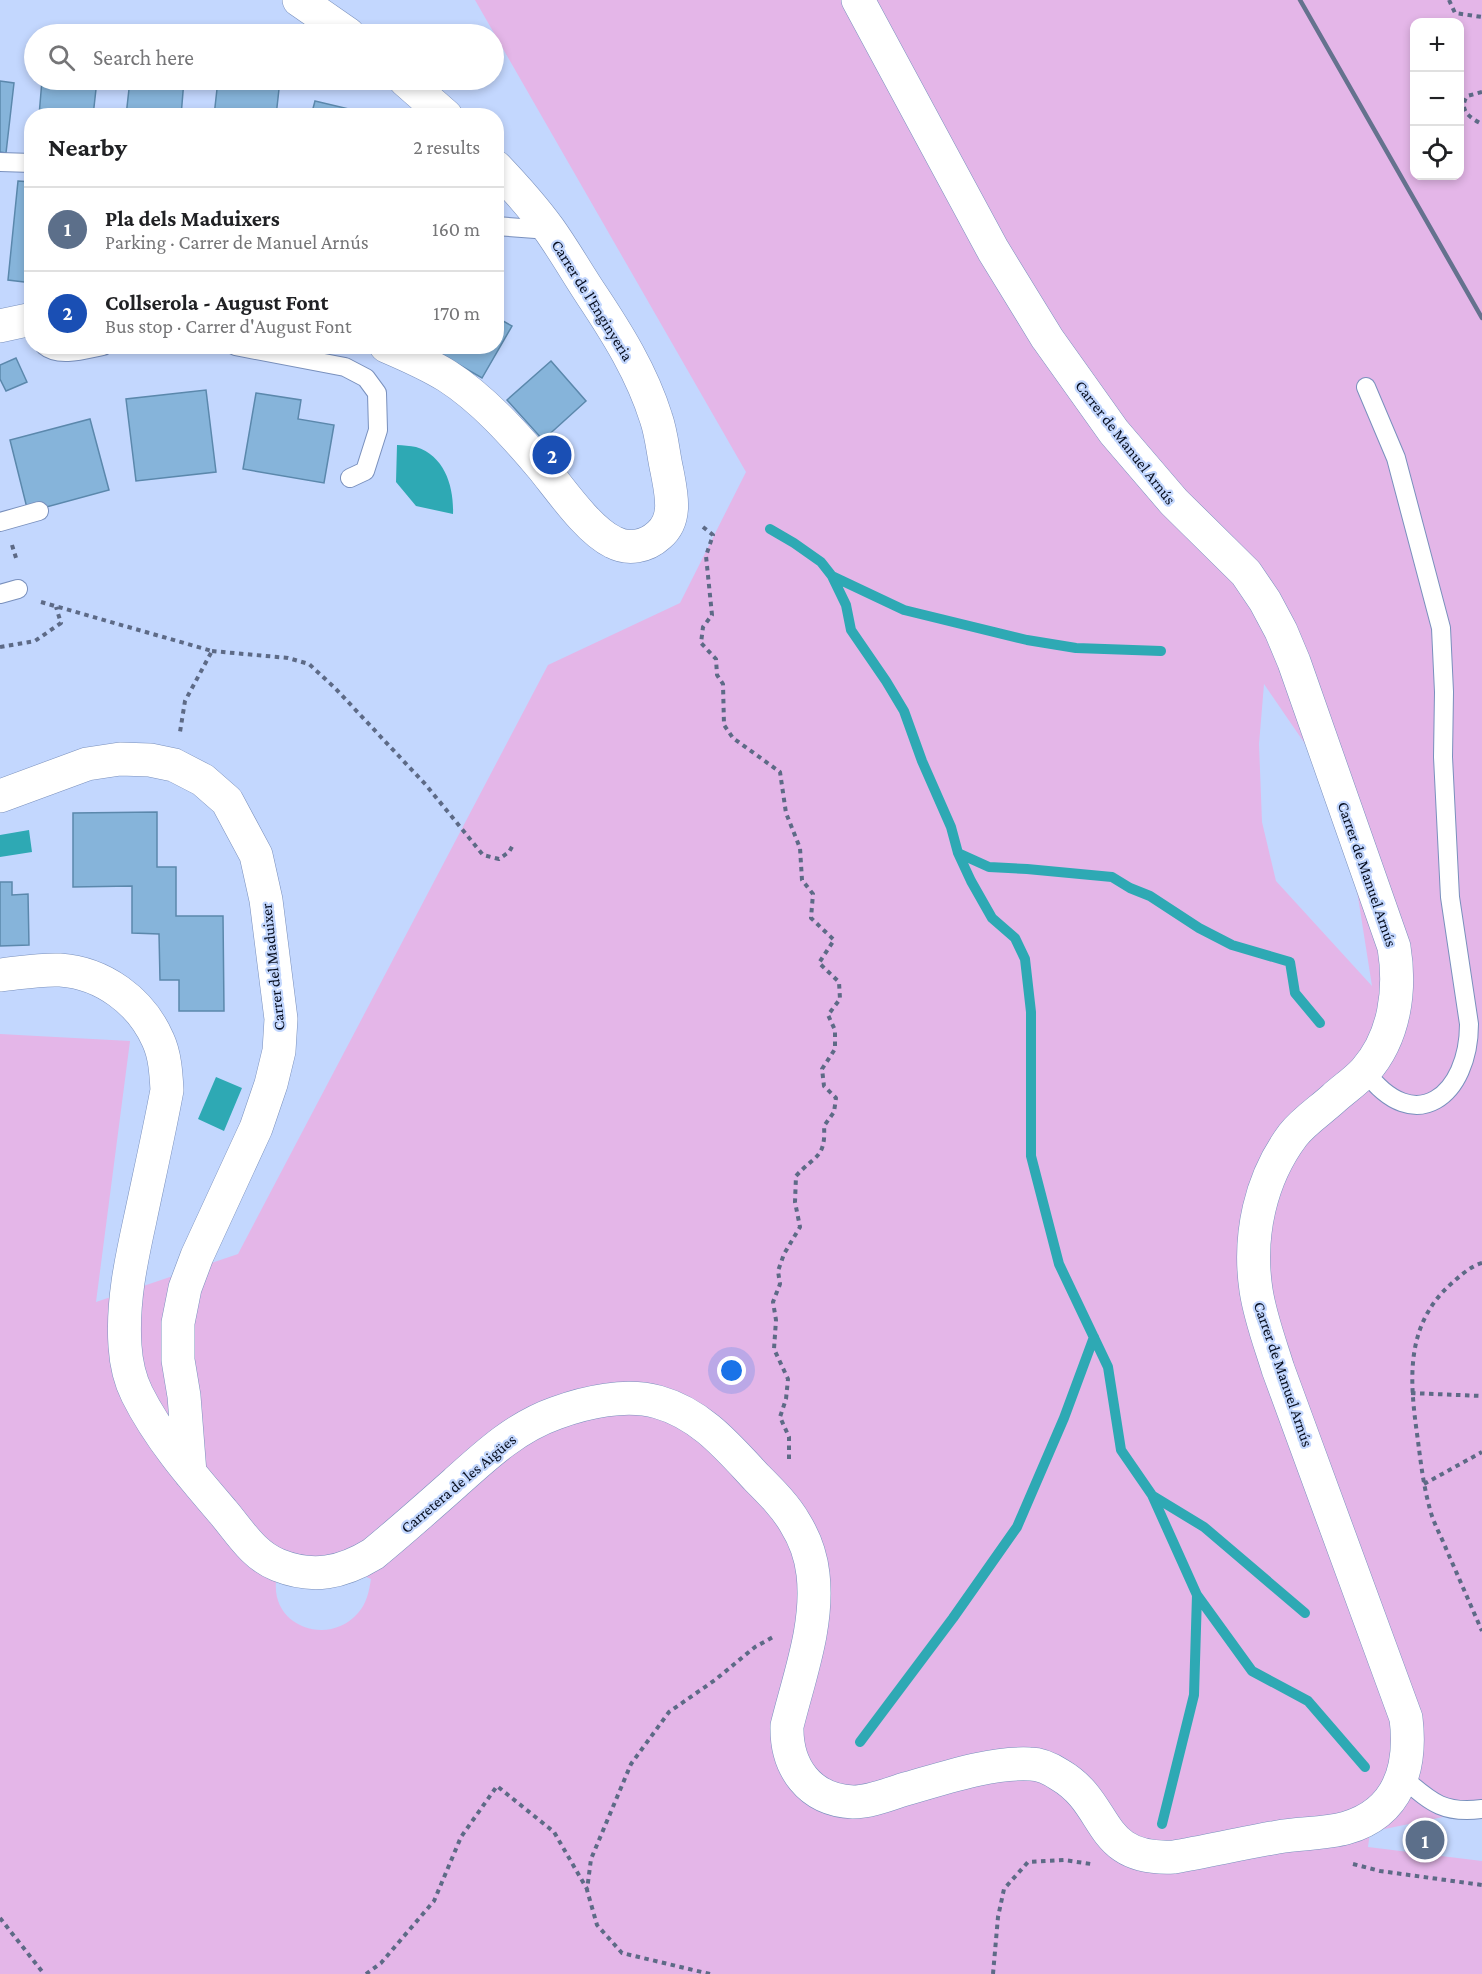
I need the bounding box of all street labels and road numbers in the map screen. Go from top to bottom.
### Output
street label: Carrer de l'Enginyeria [548,237,637,365]
street label: Carrer de Manuel Arnús [1072,377,1179,507]
street label: Carrer de Manuel Arnús [1335,799,1400,949]
street label: Carrer del Maduixer [257,902,288,1031]
street label: Carrer de Manuel Arnús [1251,1299,1316,1449]
street label: Carretera de les Aigües [397,1430,520,1537]

